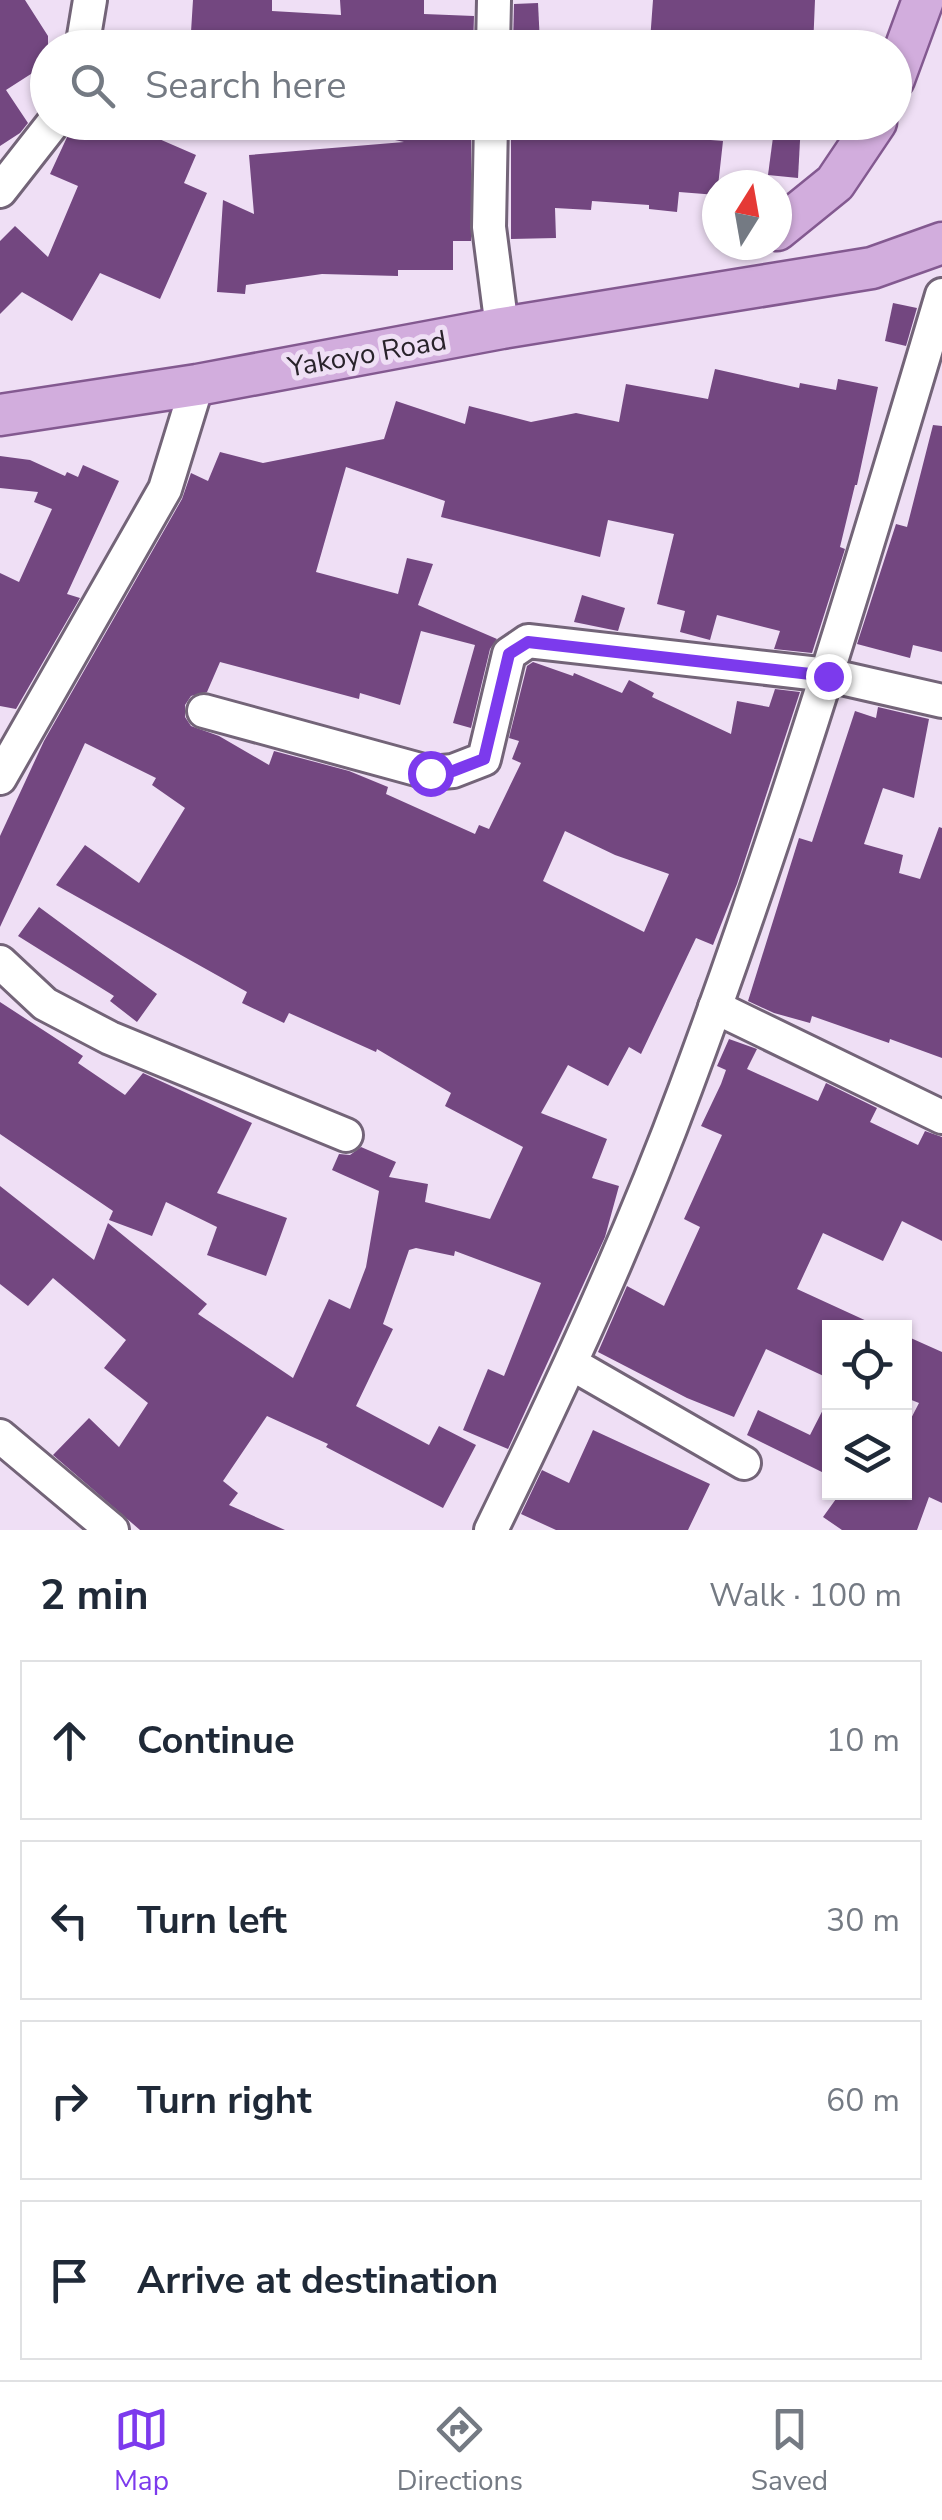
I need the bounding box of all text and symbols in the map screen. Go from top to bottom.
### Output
search box [30,30,912,140]
icon: search [65,58,120,113]
text: Search here [145,60,346,111]
north arrow [702,170,792,260]
street label: Yakoyo Road [284,321,450,387]
route end [806,654,852,700]
route start [408,751,454,797]
map controls [822,1320,912,1500]
button: locate [822,1320,912,1410]
button: layers [822,1410,912,1500]
text: 2 min [40,1567,149,1624]
text: Walk · 100 m [709,1574,902,1617]
icon: ahead [42,1713,97,1768]
text: Continue [137,1715,295,1766]
text: 10 m [826,1719,900,1762]
icon: left [42,1893,97,1948]
text: Turn left [137,1895,287,1946]
text: 30 m [826,1899,900,1942]
icon: right [42,2073,97,2128]
text: Turn right [137,2075,312,2126]
text: 60 m [826,2079,900,2122]
icon: arrive [42,2253,97,2308]
text: Arrive at destination [137,2255,498,2306]
tab: Map [114,2402,169,2500]
tab: Directions [397,2402,523,2500]
tab: Saved [751,2402,828,2500]

